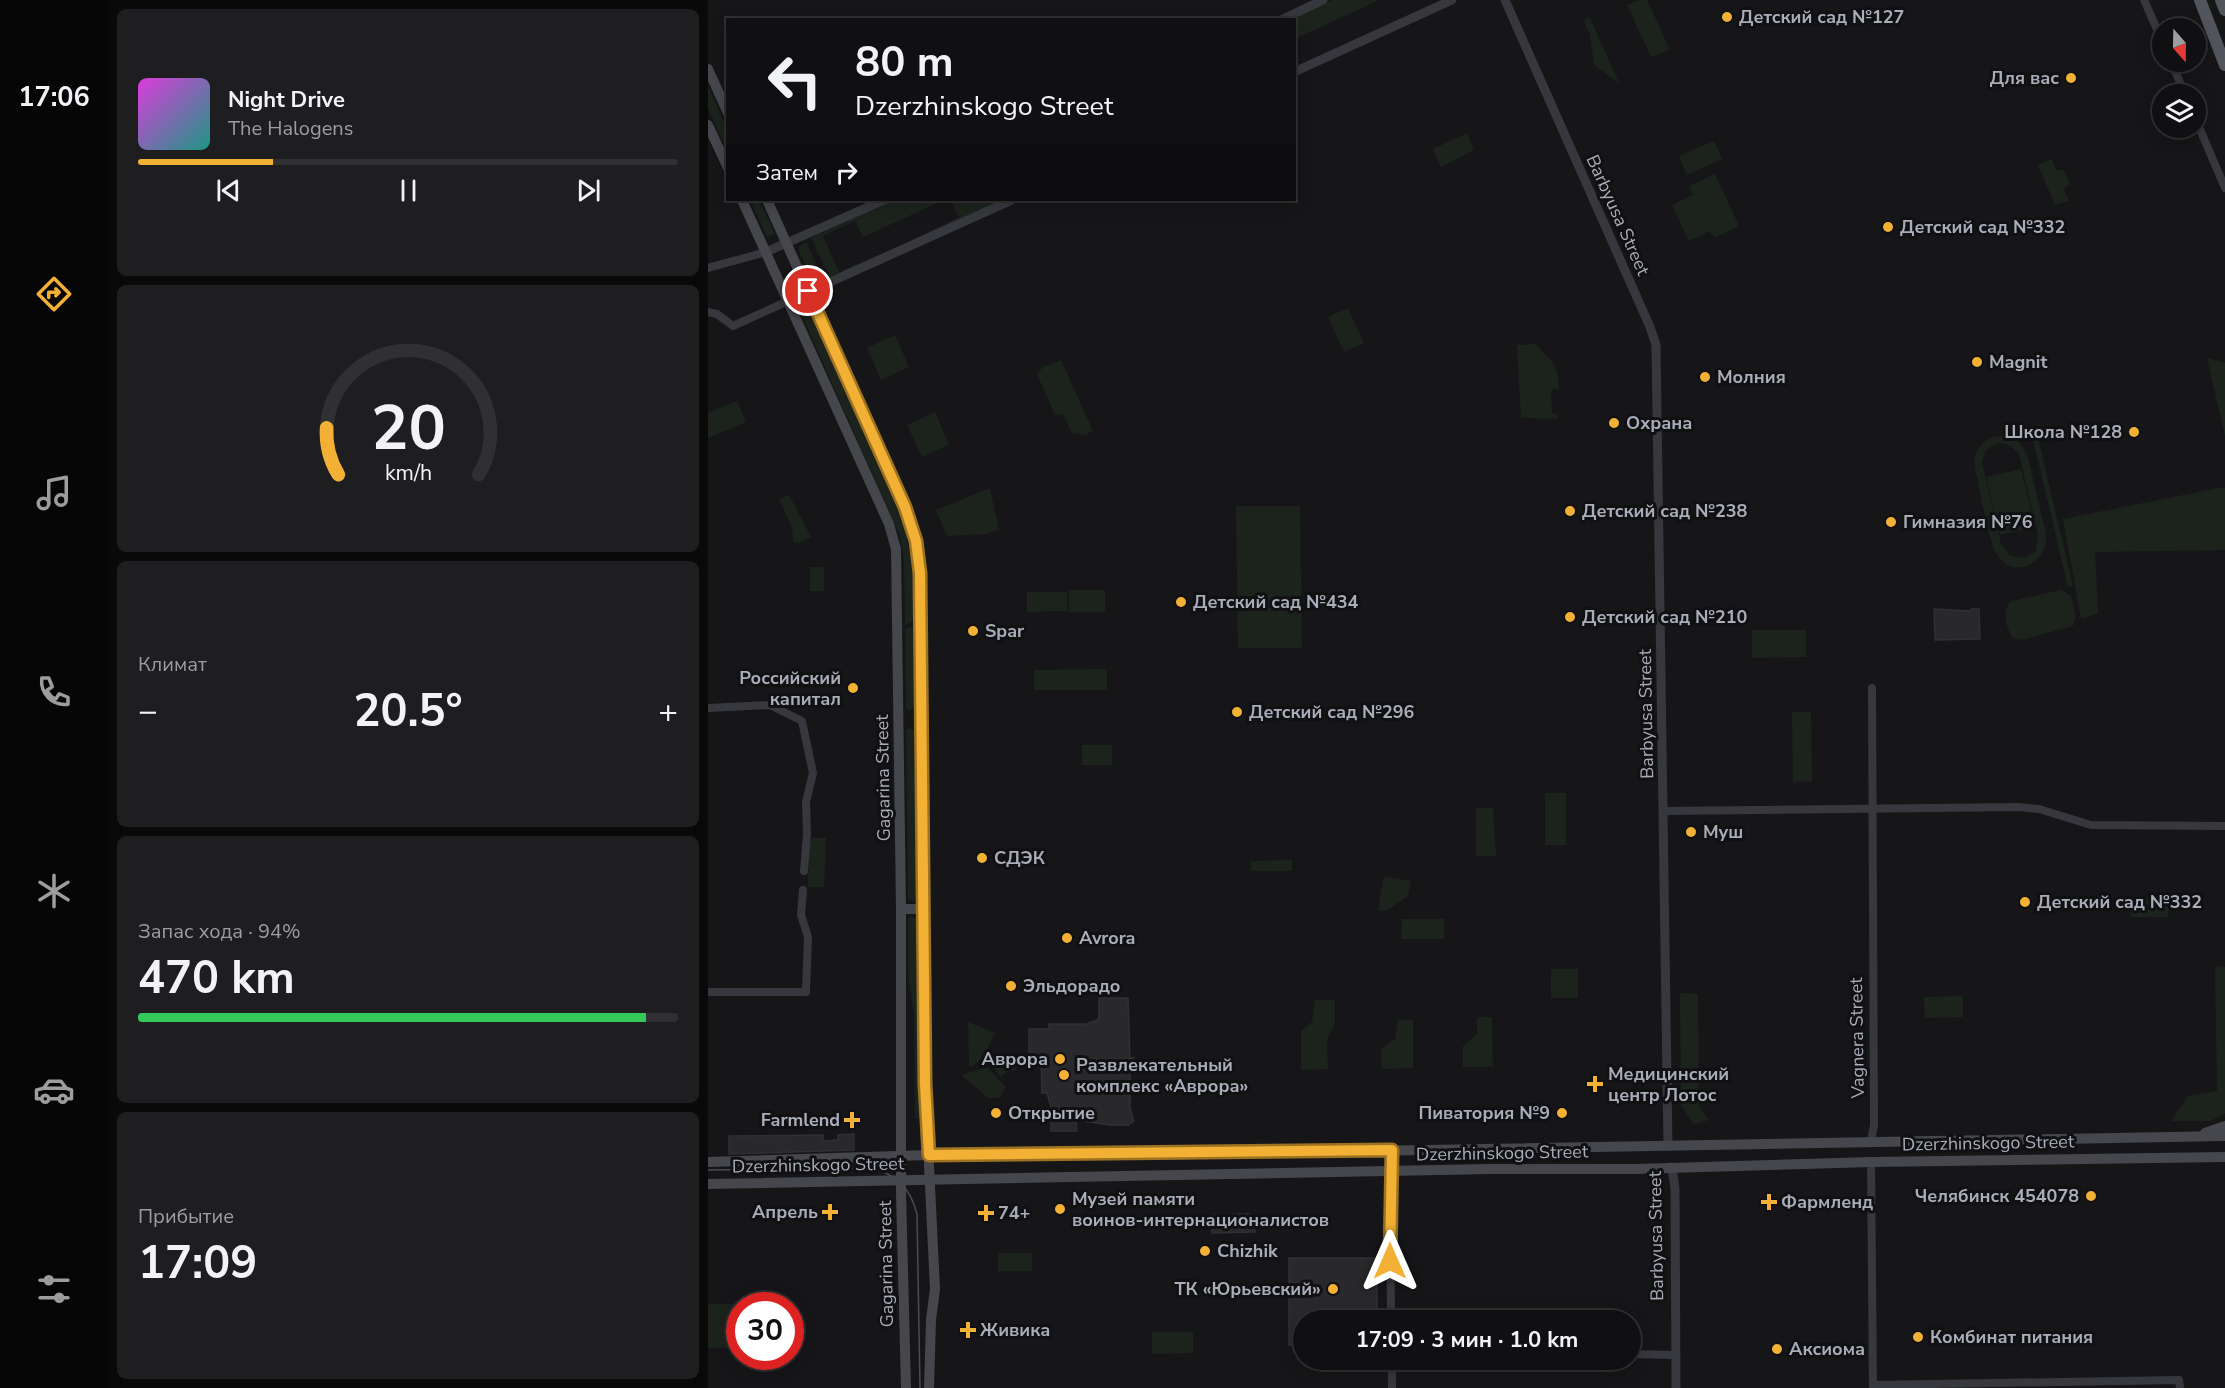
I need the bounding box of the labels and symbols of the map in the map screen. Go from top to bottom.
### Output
place label: Детский сад №127 [1739,5,1904,29]
marker: Детский сад №127 [1720,10,1734,24]
north arrow [2152,18,2206,72]
place label: Для вас [1990,66,2059,90]
marker: Для вас [2064,71,2078,85]
street label: Barbyusa Street [1581,151,1656,280]
place label: Детский сад №332 [1900,215,2065,239]
marker: Детский сад №332 [1881,220,1895,234]
pin [782,265,833,316]
place label: Magnit [1989,350,2047,374]
marker: Magnit [1970,355,1984,369]
place label: Молния [1717,365,1786,389]
marker: Молния [1698,370,1712,384]
place label: Охрана [1626,411,1692,435]
marker: Охрана [1607,416,1621,430]
place label: Школа №128 [2004,420,2122,444]
marker: Школа №128 [2127,425,2141,439]
place label: Детский сад №238 [1582,499,1748,523]
marker: Детский сад №238 [1563,504,1577,518]
place label: Гимназия №76 [1903,510,2033,534]
marker: Гимназия №76 [1884,515,1898,529]
place label: Детский сад №434 [1193,590,1359,614]
marker: Детский сад №434 [1174,595,1188,609]
place label: Детский сад №210 [1582,605,1748,629]
marker: Детский сад №210 [1563,610,1577,624]
place label: Spar [985,619,1024,643]
marker: Spar [966,624,980,638]
street label: Barbyusa Street [1633,648,1659,779]
place label: Российский капитал [739,666,841,711]
marker: Российский капитал [846,681,860,695]
place label: Детский сад №296 [1249,700,1415,724]
marker: Детский сад №296 [1230,705,1244,719]
street label: Gagarina Street [870,714,896,842]
place label: Муш [1703,820,1743,844]
marker: Муш [1684,825,1698,839]
place label: СДЭК [994,846,1046,870]
marker: СДЭК [975,851,989,865]
place label: Детский cад №332 [2037,890,2202,914]
marker: Детский cад №332 [2018,895,2032,909]
place label: Avrora [1079,926,1135,950]
marker: Avrora [1060,931,1074,945]
place label: Эльдорадо [1023,974,1120,998]
street label: Vagnera Street [1844,977,1870,1100]
marker: Эльдорадо [1004,979,1018,993]
place label: Аврора [982,1047,1048,1071]
marker: Аврора [1053,1052,1067,1066]
place label: Развлекательный комплекс «Аврора» [1076,1053,1249,1098]
place label: Медицинский центр Лотос [1608,1062,1729,1107]
marker: Развлекательный комплекс «Аврора» [1057,1068,1071,1082]
marker: Медицинский центр Лотос [1586,1075,1604,1093]
place label: Открытие [1008,1101,1095,1125]
place label: Пиватория №9 [1418,1101,1550,1125]
marker: Открытие [989,1106,1003,1120]
marker: Пиватория №9 [1555,1106,1569,1120]
place label: Farmlend [761,1108,840,1132]
marker: Farmlend [845,1113,859,1127]
street label: Dzerzhinskogo Street [1902,1129,2075,1157]
street label: Dzerzhinskogo Street [1416,1139,1589,1167]
street label: Dzerzhinskogo Street [732,1151,905,1179]
street label: Barbyusa Street [1643,1170,1669,1301]
place label: Челябинск 454078 [1915,1184,2079,1208]
place label: Музей памяти воинов-интернационалистов [1072,1187,1329,1232]
marker: Челябинск 454078 [2084,1189,2098,1203]
place label: Фармленд [1781,1190,1873,1214]
marker: Фармленд [1762,1195,1776,1209]
place label: Апрель [752,1200,818,1224]
street label: Gagarina Street [873,1200,899,1328]
place label: 74+ [998,1201,1030,1225]
marker: Музей памяти воинов-интернационалистов [1053,1202,1067,1216]
marker: Апрель [823,1205,837,1219]
marker: 74+ [979,1206,993,1220]
position arrow [1358,1229,1422,1293]
place label: Chizhik [1217,1239,1278,1263]
marker: Chizhik [1198,1244,1212,1258]
place label: ТК «Юрьевский» [1174,1277,1321,1301]
marker: ТК «Юрьевский» [1326,1282,1340,1296]
speed limit sign: 30 [726,1292,804,1370]
place label: Живика [980,1318,1050,1342]
marker: Живика [961,1323,975,1337]
place label: Комбинат питания [1930,1325,2093,1349]
marker: Комбинат питания [1911,1330,1925,1344]
place label: Аксиома [1789,1337,1865,1361]
marker: Аксиома [1770,1342,1784,1356]

